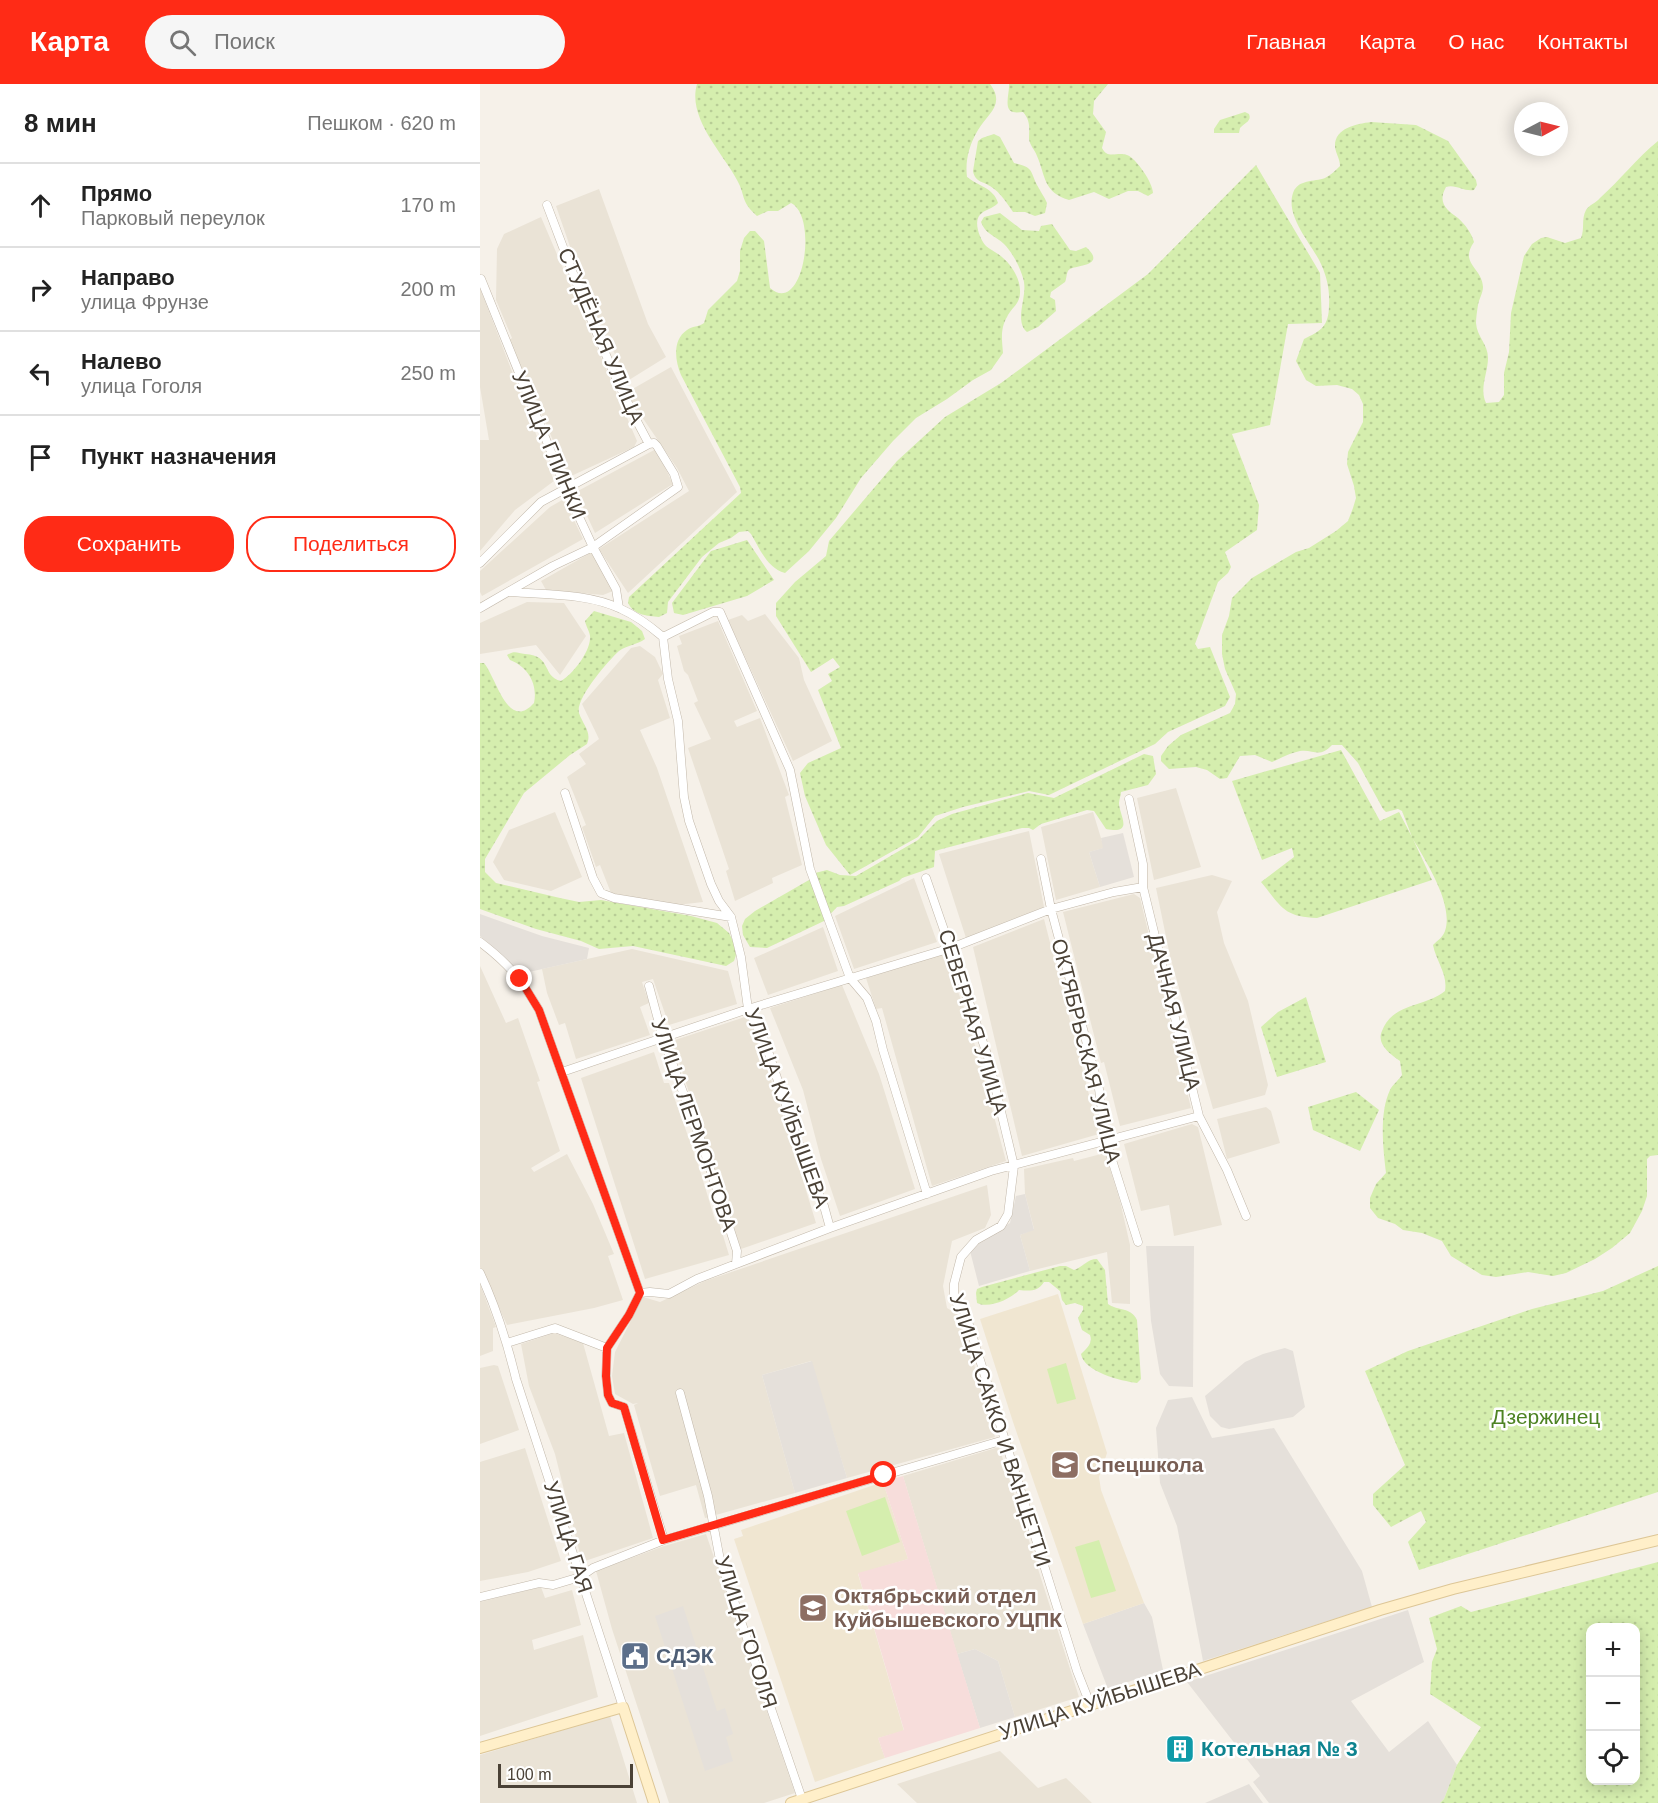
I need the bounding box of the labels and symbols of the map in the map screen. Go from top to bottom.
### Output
north arrow [1514,102,1568,156]
street label: СТУДЁНАЯ УЛИЦА [554,244,649,427]
street label: УЛИЦА ГЛИНКИ [508,367,591,522]
street label: СЕВЕРНАЯ УЛИЦА [934,926,1013,1117]
street label: ДАЧНАЯ УЛИЦА [1144,931,1205,1093]
street label: ОКТЯБРЬСКАЯ УЛИЦА [1047,936,1126,1166]
route end [506,965,532,991]
street label: УЛИЦА КУЙБЫШЕВА [741,1005,834,1211]
street label: УЛИЦА ЛЕРМОНТОВА [647,1016,742,1234]
street label: УЛИЦА САККО И ВАНЦЕТТИ [945,1290,1056,1569]
park label: Дзержинец [1492,1405,1600,1428]
school or university icon: Спецшкола [1049,1449,1081,1481]
place label: Спецшкола [1086,1453,1204,1476]
route start [870,1461,896,1487]
street label: УЛИЦА ГАЯ [540,1478,597,1596]
street label: УЛИЦА ГОГОЛЯ [711,1553,782,1711]
place label: Октябрьский отдел Куйбышевского УЦПК [834,1584,1062,1631]
school or university icon: Октябрьский отдел Куйбышевского УЦПК [797,1592,829,1624]
public building icon: СДЭК [619,1640,651,1672]
place label: СДЭК [656,1644,714,1667]
street label: УЛИЦА КУЙБЫШЕВА [996,1657,1204,1744]
building icon: Котельная № 3 [1164,1733,1196,1765]
place label: Котельная № 3 [1201,1737,1358,1760]
scale bar [498,1761,633,1788]

